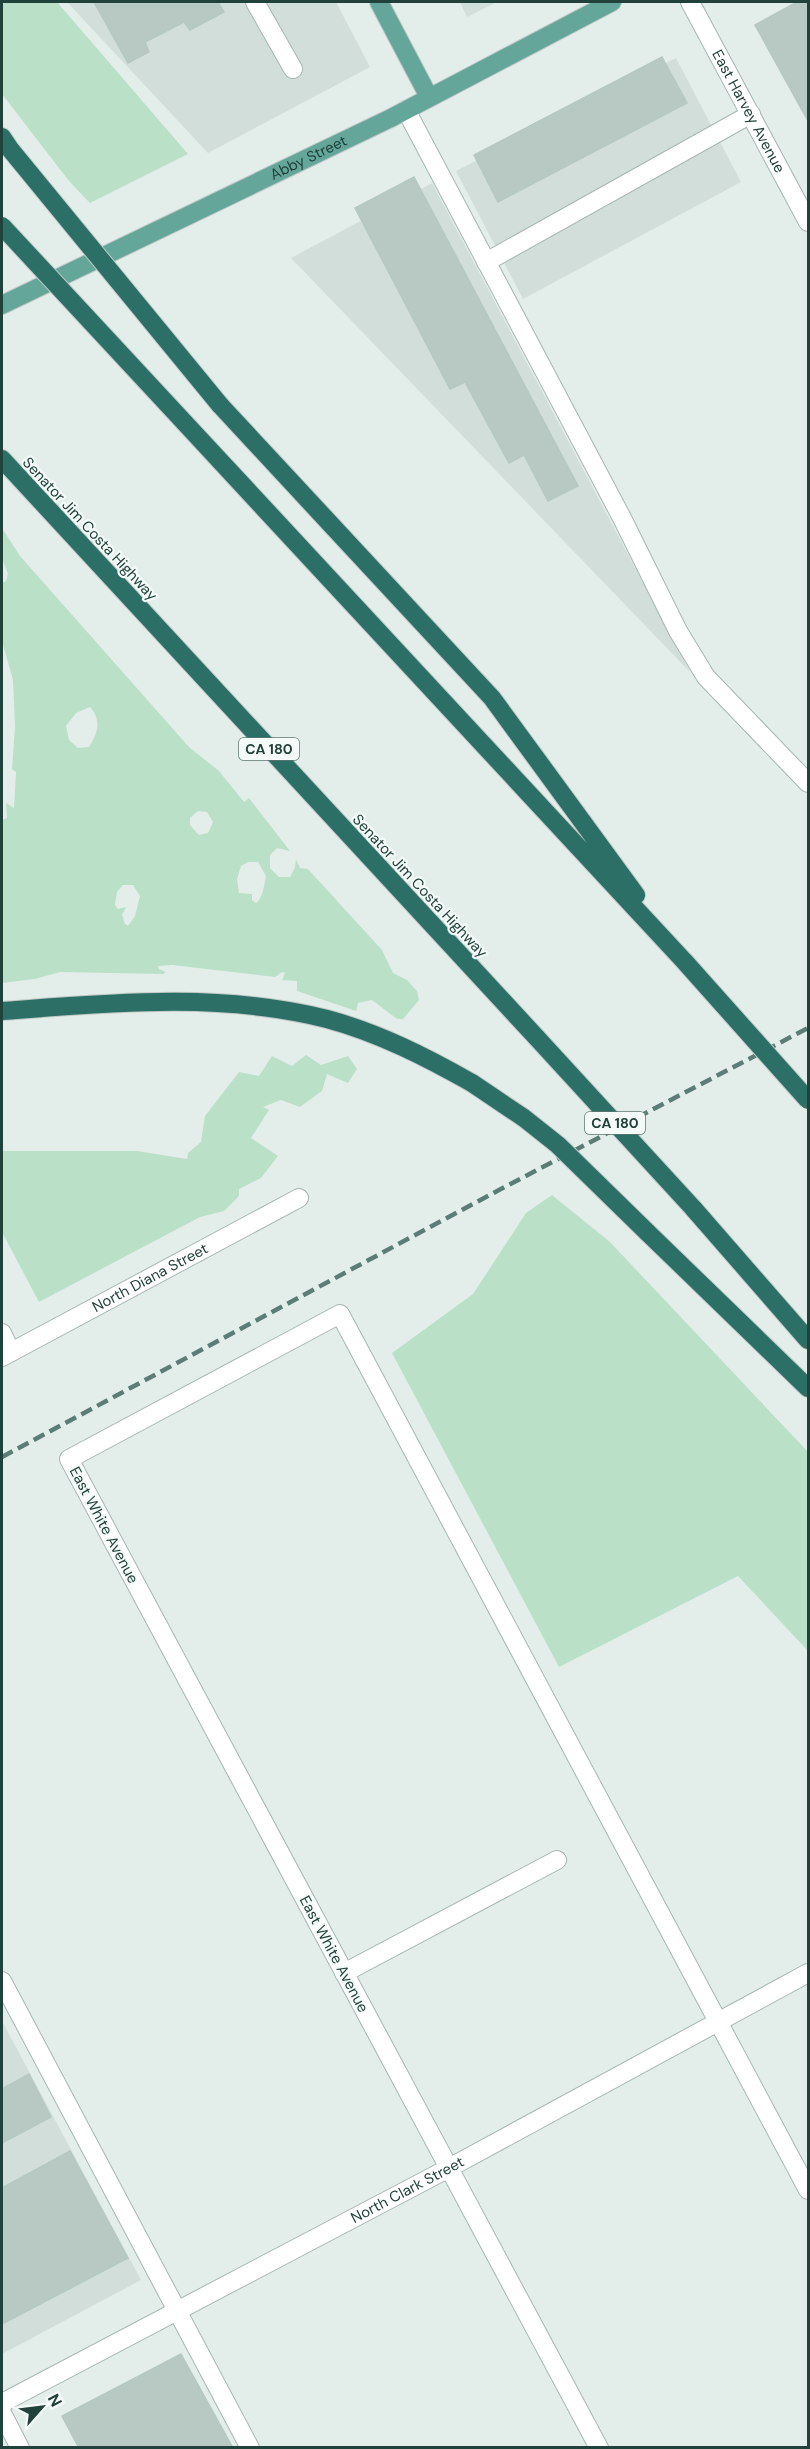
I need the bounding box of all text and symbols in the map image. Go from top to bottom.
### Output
street label: East Harvey Avenue [707,46,790,176]
street label: Abby Street [267,131,350,185]
street label: Senator Jim Costa Highway [18,453,162,606]
road number: CA 180 [239,738,299,760]
street label: Senator Jim Costa Highway [348,810,492,963]
road number: CA 180 [585,1112,645,1134]
street label: North Diana Street [89,1238,212,1317]
street label: East White Avenue [65,1463,143,1587]
street label: East White Avenue [295,1892,373,2016]
street label: North Clark Street [347,2152,468,2228]
north arrow [12,2377,72,2437]
text: N [43,2390,67,2410]

